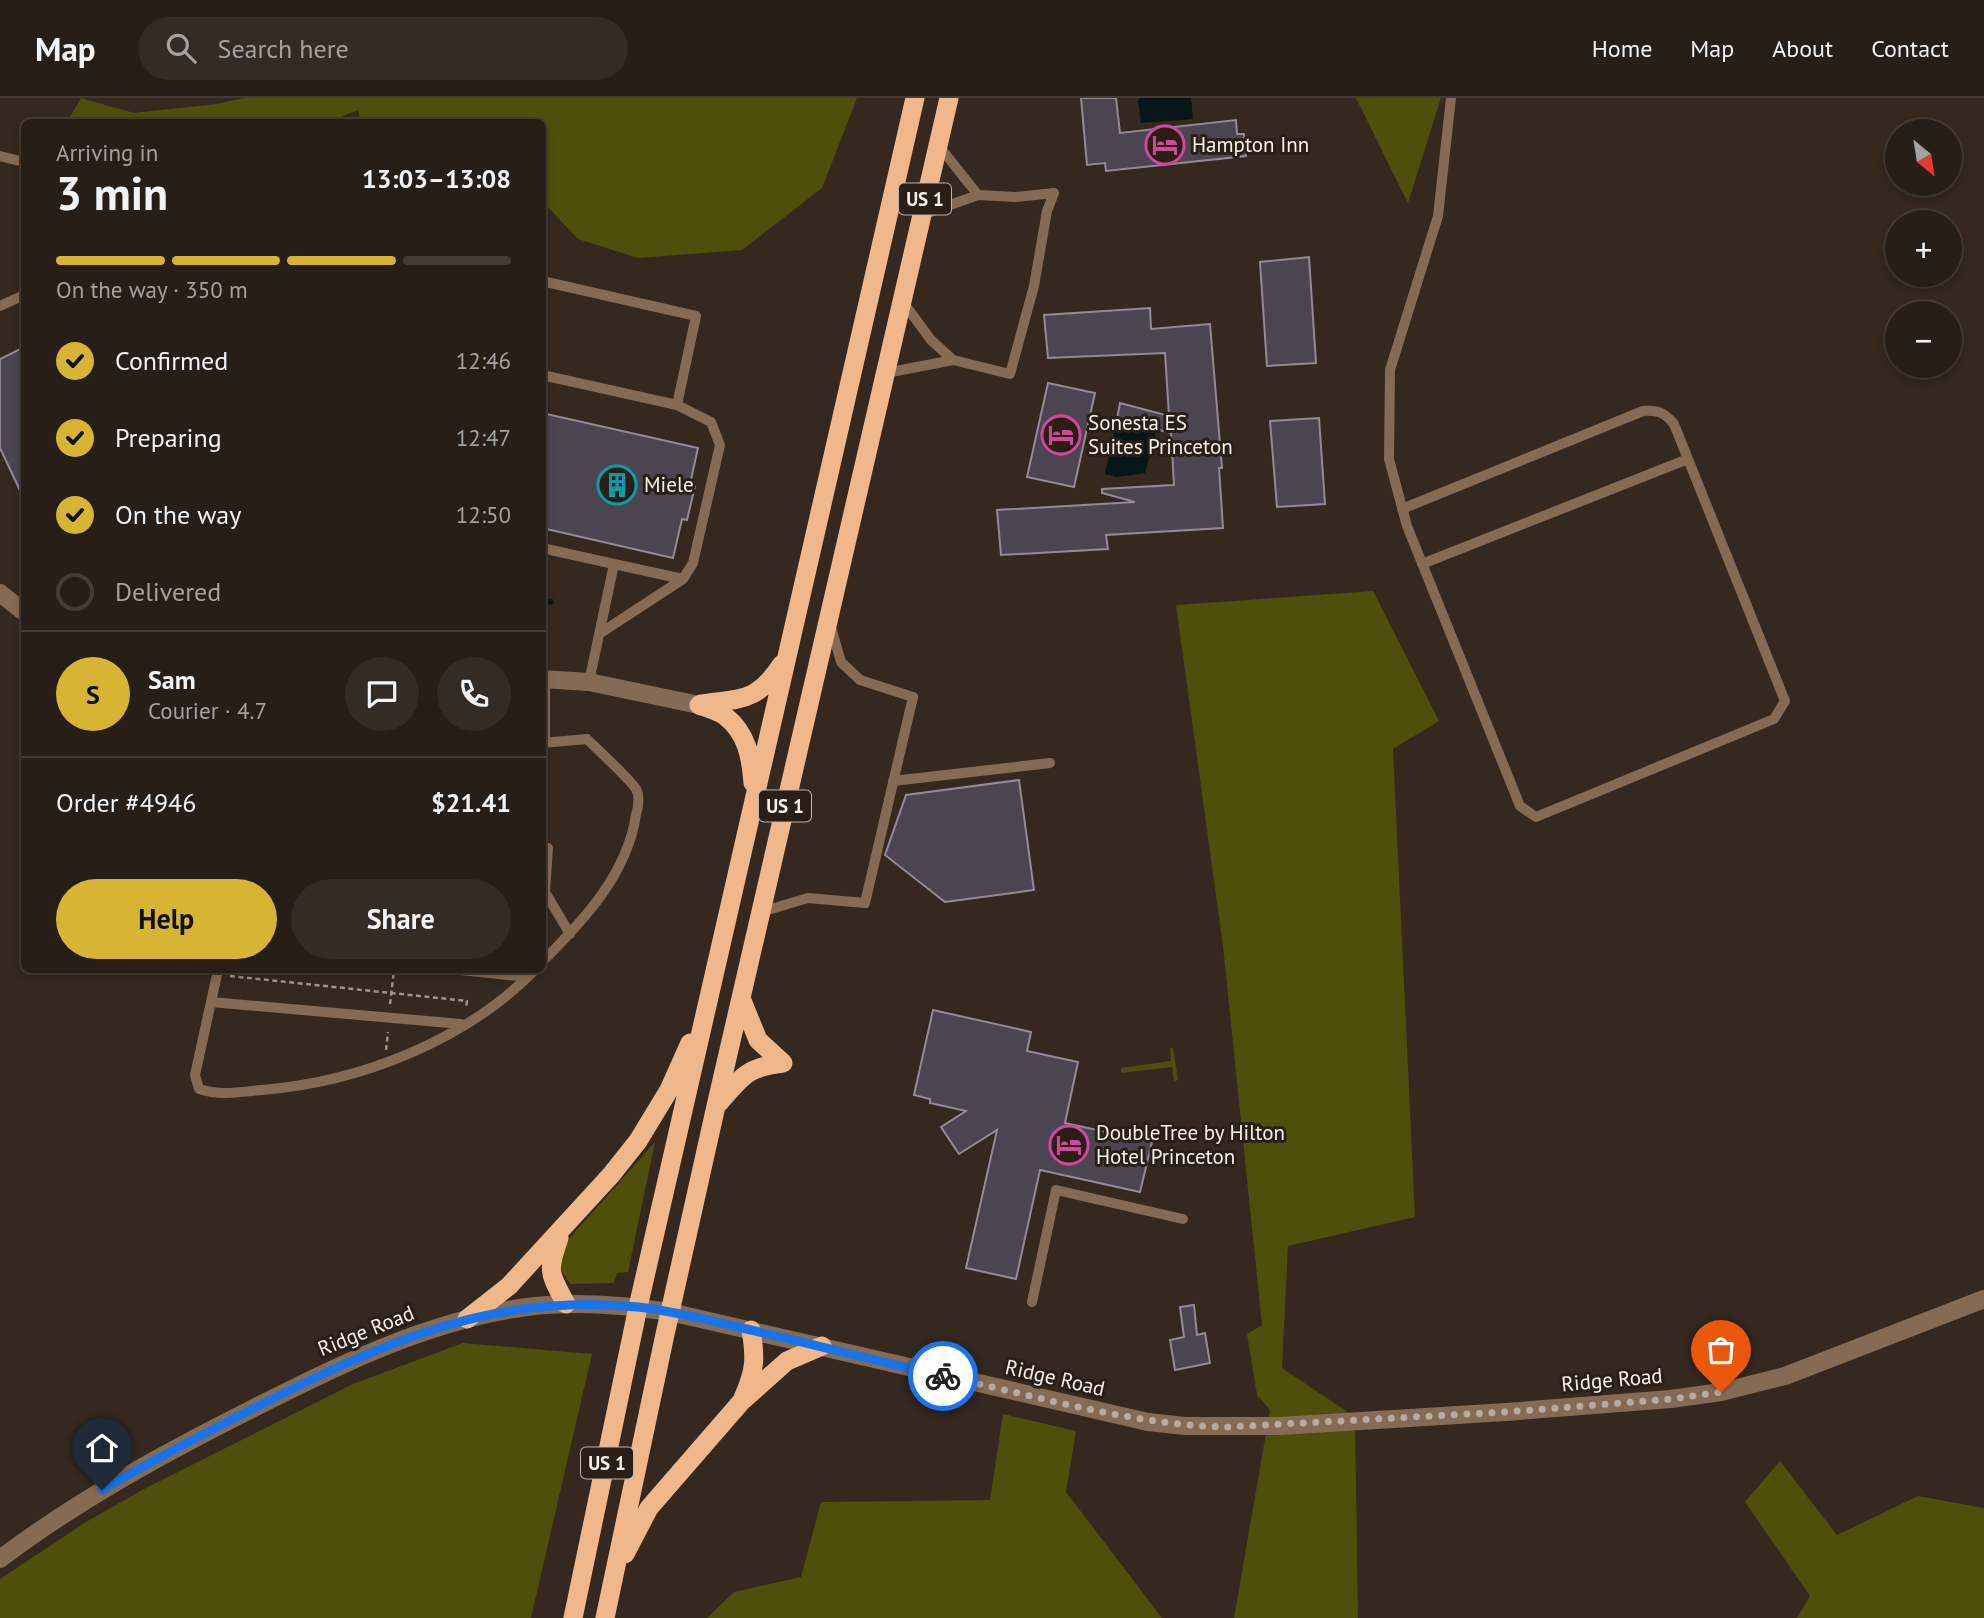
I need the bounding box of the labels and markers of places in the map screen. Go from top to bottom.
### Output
hotel icon: Hampton Inn [1144,124,1186,166]
place label: Hampton Inn [1192,131,1309,158]
place label: Sonesta ES Suites Princeton [1088,409,1233,460]
hotel icon: Sonesta ES Suites Princeton [1040,414,1082,456]
building icon: Miele [596,464,638,506]
place label: Miele [644,471,694,498]
place label: DoubleTree by Hilton Hotel Princeton [1096,1119,1285,1170]
hotel icon: DoubleTree by Hilton Hotel Princeton [1048,1124,1090,1166]
pin [1691,1320,1751,1392]
pin [72,1418,132,1490]

